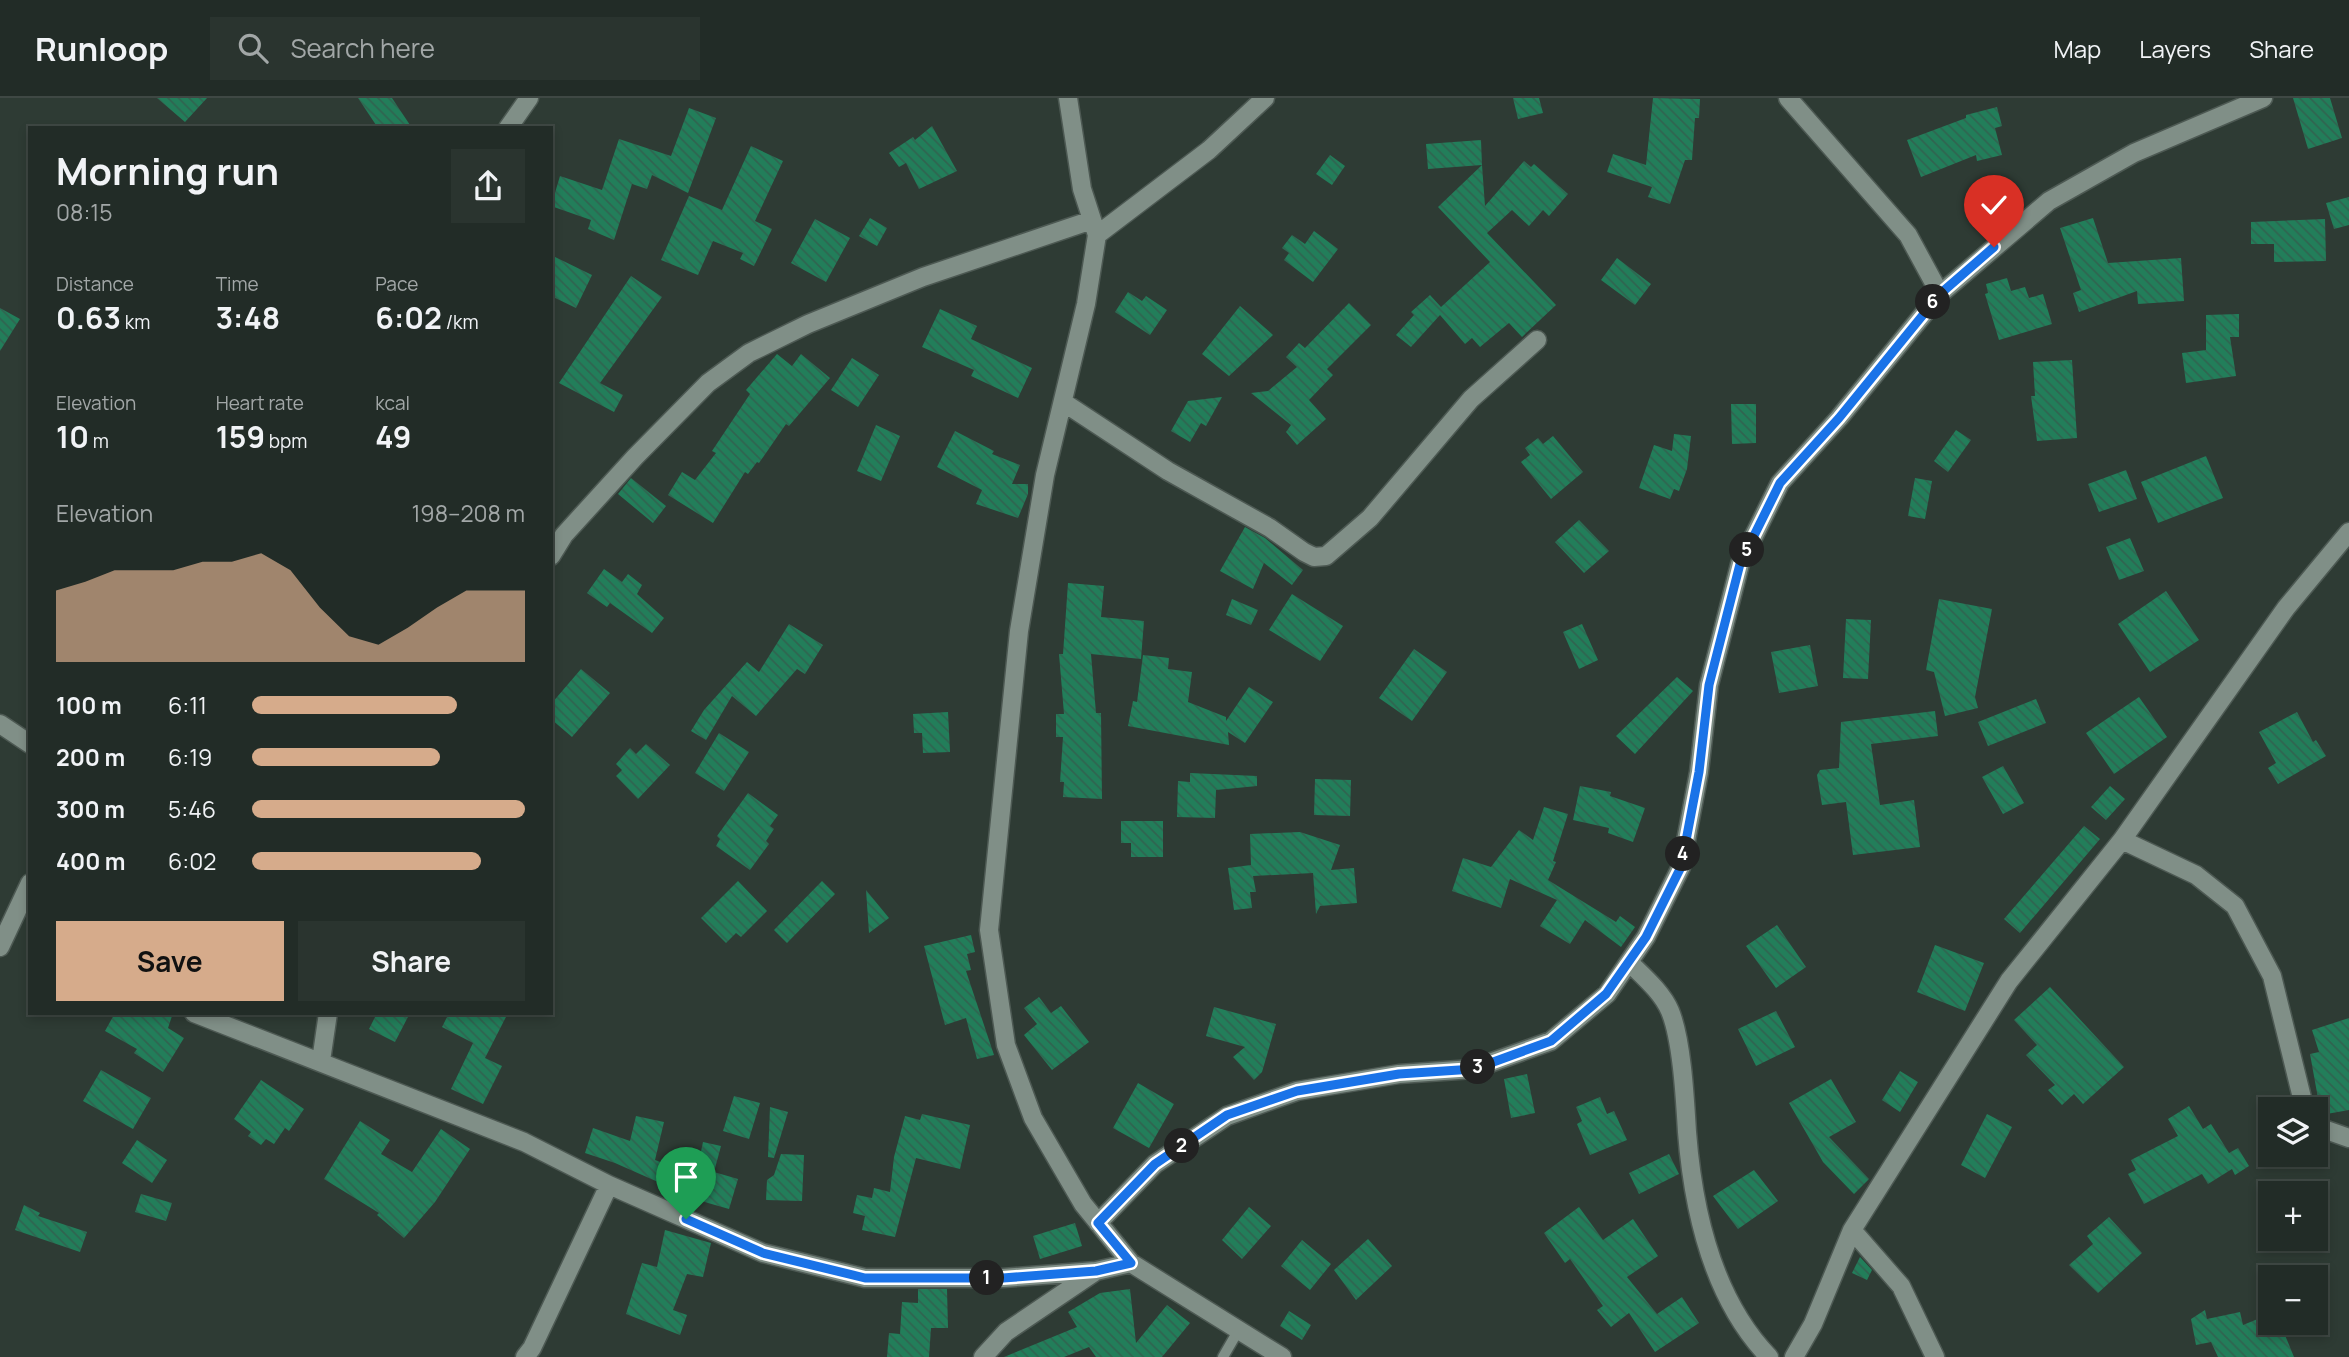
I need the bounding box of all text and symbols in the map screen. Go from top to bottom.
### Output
search box [210,17,700,80]
text: Runloop [35,26,168,71]
icon: search [234,29,272,67]
text: Search here [290,30,435,66]
text: Map [2054,32,2101,65]
text: Layers [2139,32,2211,65]
text: Share [2249,32,2314,65]
text: Morning run [56,144,279,196]
button: share [451,149,525,223]
pin [1964,175,2024,247]
icon: check [1975,186,2013,224]
text: 08:15 [56,196,113,228]
text: Distance [56,271,134,297]
text: Time [216,271,259,297]
text: Pace [375,271,418,297]
pin: 6 [1916,284,1951,320]
text: 6 [1927,288,1938,314]
text: 0.63 [56,297,121,338]
text: 3:48 [216,297,280,338]
text: 6:02 [375,297,442,338]
text: km [121,309,150,335]
text: /km [442,309,479,335]
text: Elevation [56,390,136,416]
text: Heart rate [216,390,304,416]
text: kcal [375,390,410,416]
text: 10 [56,416,89,457]
text: 159 [216,416,265,457]
text: 49 [375,416,411,457]
text: m [89,428,109,454]
text: bpm [265,428,307,454]
text: Elevation [56,497,153,529]
text: 198–208 m [411,497,525,529]
pin: 5 [1730,532,1764,568]
text: 5 [1741,536,1752,562]
text: 100 m [56,689,122,721]
text: 6:11 [168,689,207,721]
text: 200 m [56,741,125,773]
text: 6:19 [168,741,212,773]
text: 300 m [56,793,125,825]
text: 5:46 [168,793,216,825]
pin: 4 [1666,836,1700,872]
text: 4 [1677,840,1688,866]
text: 400 m [56,845,126,877]
text: 6:02 [168,845,216,877]
button: Save [56,921,284,1001]
button: Share [298,921,525,1001]
pin: 3 [1460,1049,1496,1084]
text: 3 [1472,1053,1483,1079]
map controls [2258,1097,2328,1335]
button: layers [2258,1097,2328,1167]
pin: 2 [1164,1128,1200,1164]
text: 2 [1176,1132,1187,1158]
pin [656,1147,716,1219]
icon: arrive [667,1158,705,1196]
button: + [2258,1181,2328,1251]
pin: 1 [970,1260,1004,1296]
text: 1 [982,1264,991,1290]
button: − [2258,1265,2328,1335]

